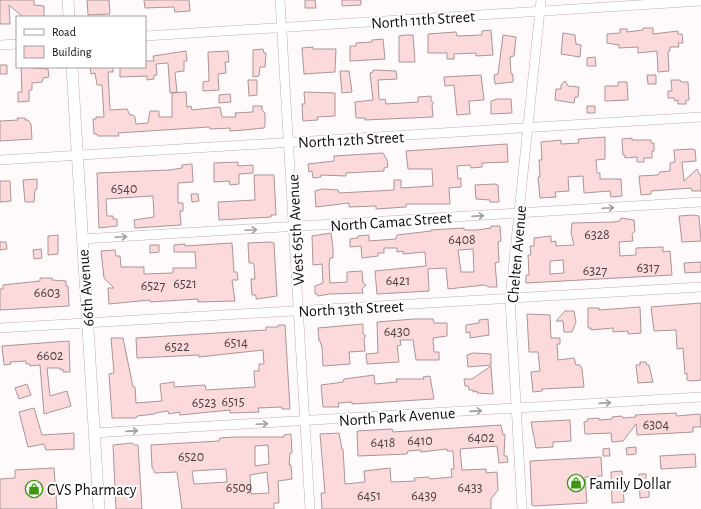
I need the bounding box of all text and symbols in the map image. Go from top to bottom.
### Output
street label: North 11th Street [370,8,476,32]
legend [16,16,146,68]
text: Road [52,26,76,38]
text: Building [52,46,92,58]
street label: North 12th Street [298,129,404,151]
street label: West 65th Avenue [285,174,307,286]
house number: 6540 [111,182,137,196]
one-way arrow [601,204,614,211]
street label: Chelten Avenue [505,205,529,303]
street label: North Camac Street [330,210,452,234]
one-way arrow [471,212,484,219]
one-way arrow [244,226,257,234]
house number: 6328 [584,228,610,242]
house number: 6408 [448,233,476,247]
one-way arrow [114,234,127,241]
street label: 66th Avenue [75,249,97,327]
house number: 6317 [636,261,660,275]
house number: 6327 [583,264,607,278]
house number: 6421 [386,274,410,288]
house number: 6521 [173,277,197,291]
house number: 6527 [141,279,165,293]
house number: 6603 [34,286,60,300]
street label: North 13th Street [298,298,404,320]
house number: 6430 [384,325,410,339]
house number: 6514 [224,336,248,350]
house number: 6522 [164,340,190,354]
house number: 6602 [37,349,63,363]
house number: 6515 [221,395,245,409]
house number: 6523 [192,396,217,410]
one-way arrow [598,399,611,407]
street label: North Park Avenue [338,405,456,429]
one-way arrow [469,408,482,415]
house number: 6304 [643,418,669,432]
one-way arrow [255,420,268,428]
one-way arrow [125,427,138,435]
house number: 6402 [467,431,495,445]
house number: 6410 [407,434,433,448]
house number: 6418 [371,436,395,450]
house number: 6520 [178,450,204,464]
shop icon: Family Dollar [566,473,586,493]
place label: Family Dollar [589,476,672,493]
shop icon: CVS Pharmacy [24,479,44,499]
house number: 6509 [226,481,252,495]
house number: 6433 [458,481,483,495]
place label: CVS Pharmacy [47,482,137,499]
house number: 6451 [357,489,381,503]
house number: 6439 [411,489,437,503]

